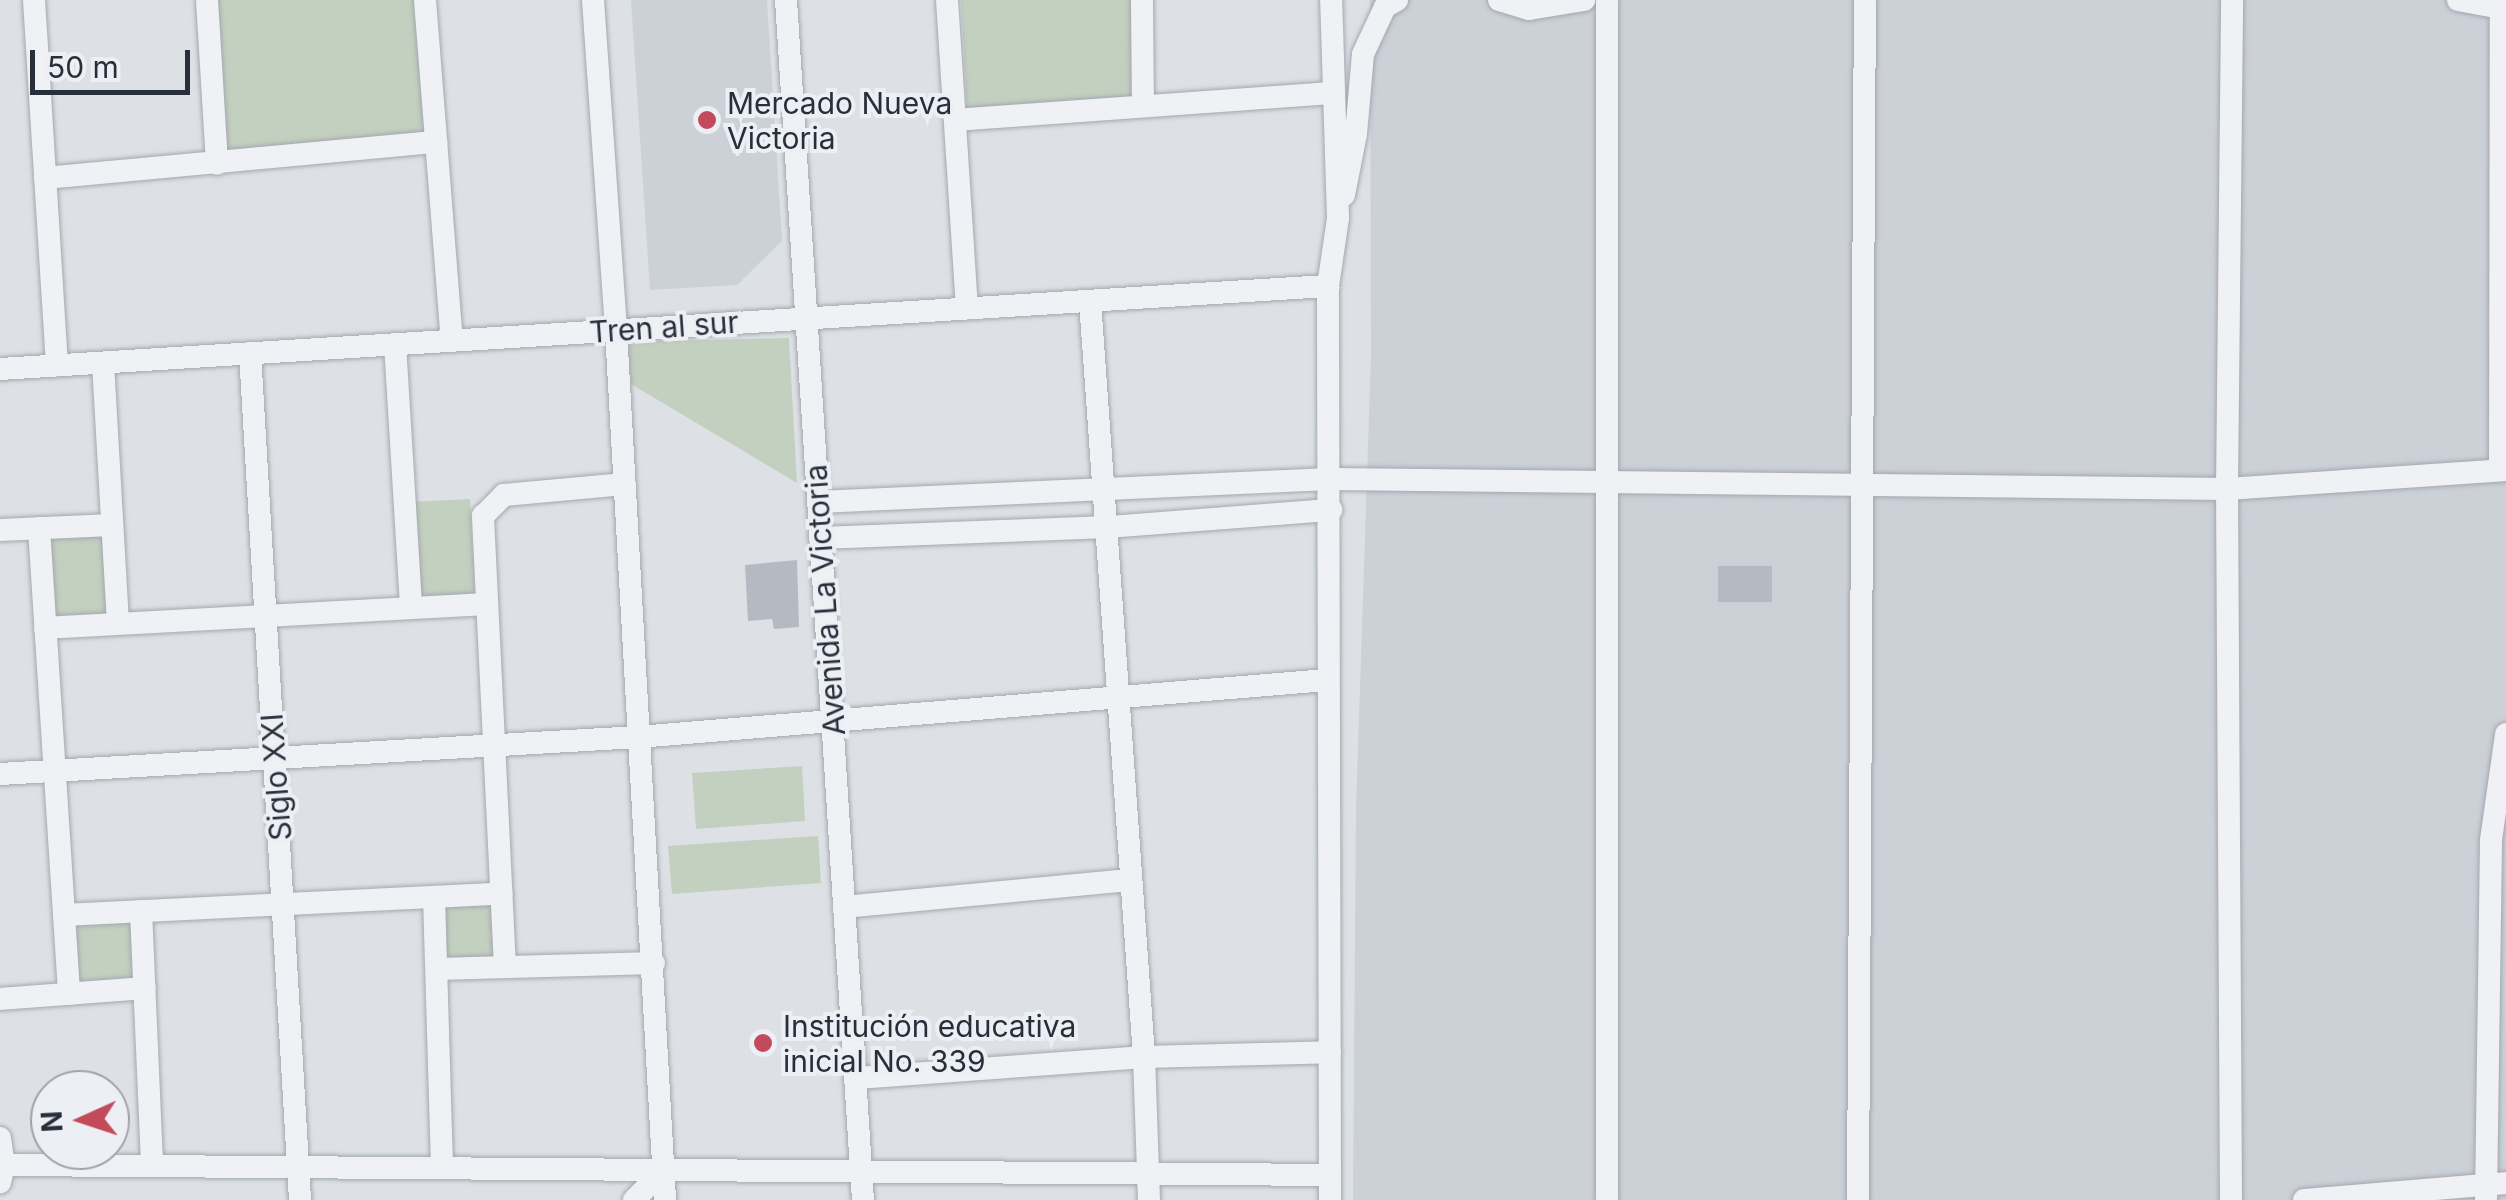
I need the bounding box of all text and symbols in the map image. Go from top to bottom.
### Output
scale bar [35,30,195,92]
text: 50 m [47,49,119,85]
place label: Mercado Nueva Victoria [727,85,952,156]
marker: Mercado Nueva Victoria [696,109,718,131]
street label: Tren al sur [588,304,740,350]
street label: Avenida La Victoria [798,463,852,737]
street label: Siglo XXI [254,712,298,842]
place label: Institución educativa inicial No. 339 [783,1008,1076,1078]
marker: Institución educativa inicial No. 339 [752,1032,774,1054]
north arrow [30,1070,130,1170]
text: N [35,1110,70,1133]

